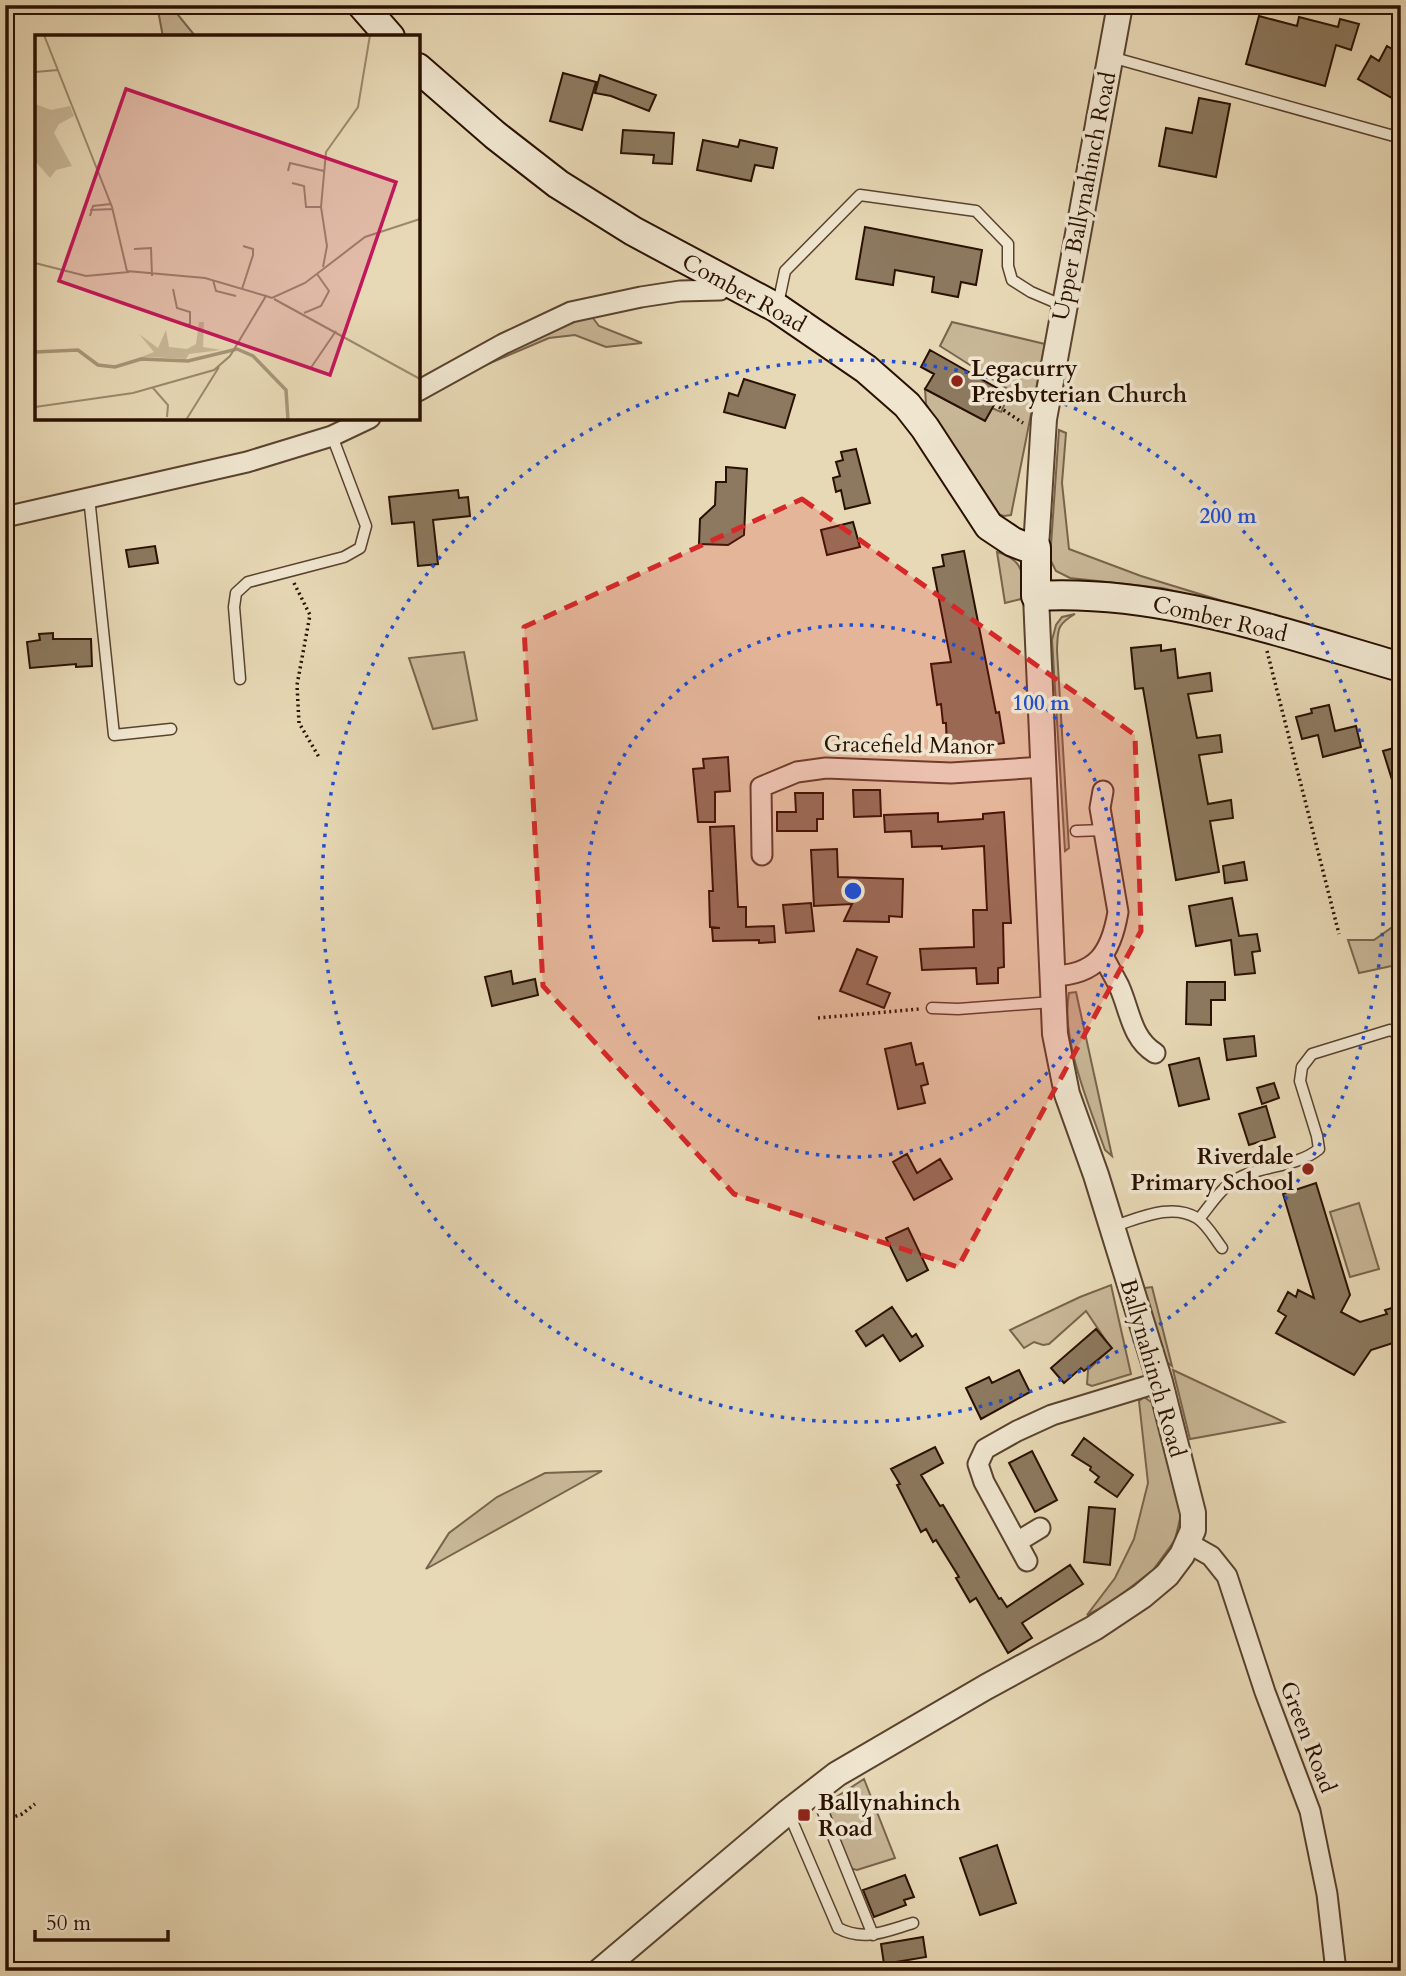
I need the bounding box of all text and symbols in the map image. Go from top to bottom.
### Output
inset map [35,35,420,420]
street label: Upper Ballynahinch Road [1045,68,1123,323]
street label: Comber Road [676,246,812,340]
place label: Legacurry Presbyterian Church [971,353,1187,410]
marker: Legacurry Presbyterian Church [949,373,965,389]
text: 200 m [1199,502,1257,531]
street label: Comber Road [1150,588,1291,650]
text: 100 m [1012,689,1070,718]
street label: Gracefield Manor [823,728,995,762]
centre of rings [841,879,865,903]
place label: Riverdale Primary School [1131,1141,1294,1198]
marker: Riverdale Primary School [1300,1161,1316,1177]
street label: Ballynahinch Road [1113,1275,1194,1462]
street label: Green Road [1273,1677,1344,1798]
place label: Ballynahinch Road [818,1787,961,1844]
marker: Ballynahinch Road [796,1807,812,1823]
scale bar [35,1899,168,1943]
text: 50 m [46,1909,91,1938]

